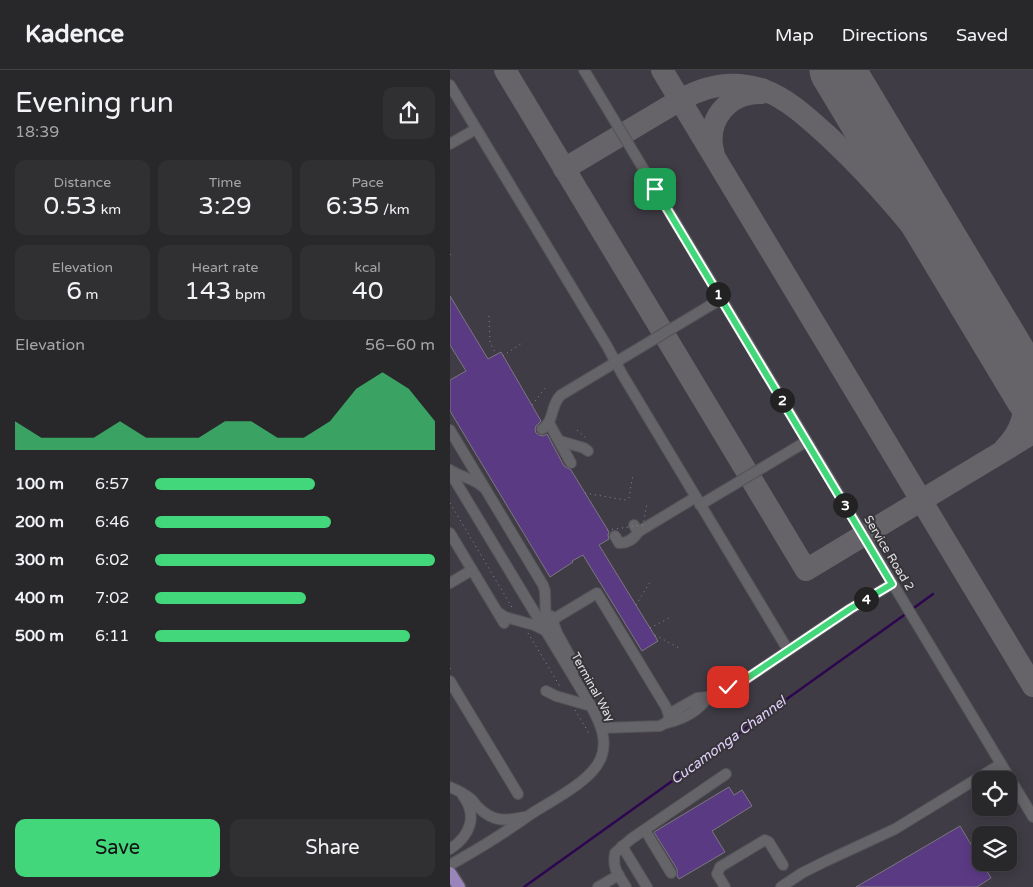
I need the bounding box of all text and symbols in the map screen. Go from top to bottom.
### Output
text: Kadence [25,20,124,49]
text: Map [775,24,814,46]
text: Directions [842,24,928,46]
text: Saved [956,24,1008,46]
text: Evening run [15,86,174,120]
button: share [383,87,435,139]
text: 18:39 [15,122,59,142]
pin [634,168,676,210]
text: Distance [54,174,111,191]
text: Time [209,174,241,191]
text: Pace [352,174,384,191]
icon: arrive [641,175,669,203]
text: 0.53 [43,191,97,221]
text: 3:29 [198,191,252,221]
text: 6:35 [326,191,379,221]
text: km [97,201,121,218]
text: /km [379,201,410,218]
text: Elevation [52,259,113,276]
text: Heart rate [192,259,258,276]
text: kcal [355,259,381,276]
text: 6 [66,276,82,306]
text: 143 [184,276,231,306]
text: 40 [352,276,383,306]
pin: 1 [706,282,730,306]
text: m [82,286,98,303]
text: bpm [231,286,266,303]
text: 1 [714,286,723,303]
text: Elevation [15,335,85,355]
text: 56–60 m [365,335,435,355]
pin: 2 [770,388,794,412]
text: 2 [778,392,787,409]
text: 100 m [15,474,64,494]
text: 6:57 [95,474,129,494]
pin: 3 [832,492,858,518]
text: 3 [841,497,850,514]
text: 200 m [15,512,64,532]
text: 6:46 [95,512,129,532]
street label: Service Road 2 [861,513,917,593]
text: 300 m [15,550,64,570]
text: 6:02 [95,550,129,570]
pin: 4 [854,586,878,612]
text: 400 m [15,588,64,608]
text: 7:02 [95,588,129,608]
text: 4 [862,591,871,608]
text: 500 m [15,626,64,646]
text: 6:11 [95,626,129,646]
street label: Terminal Way [568,650,618,724]
pin [707,666,749,708]
icon: check [714,673,742,701]
water label: Cucamonga Channel [667,692,790,788]
map controls [972,771,1017,871]
button: locate [972,771,1017,816]
button: Save [15,819,220,877]
button: Share [230,819,435,877]
button: layers [972,826,1017,871]

